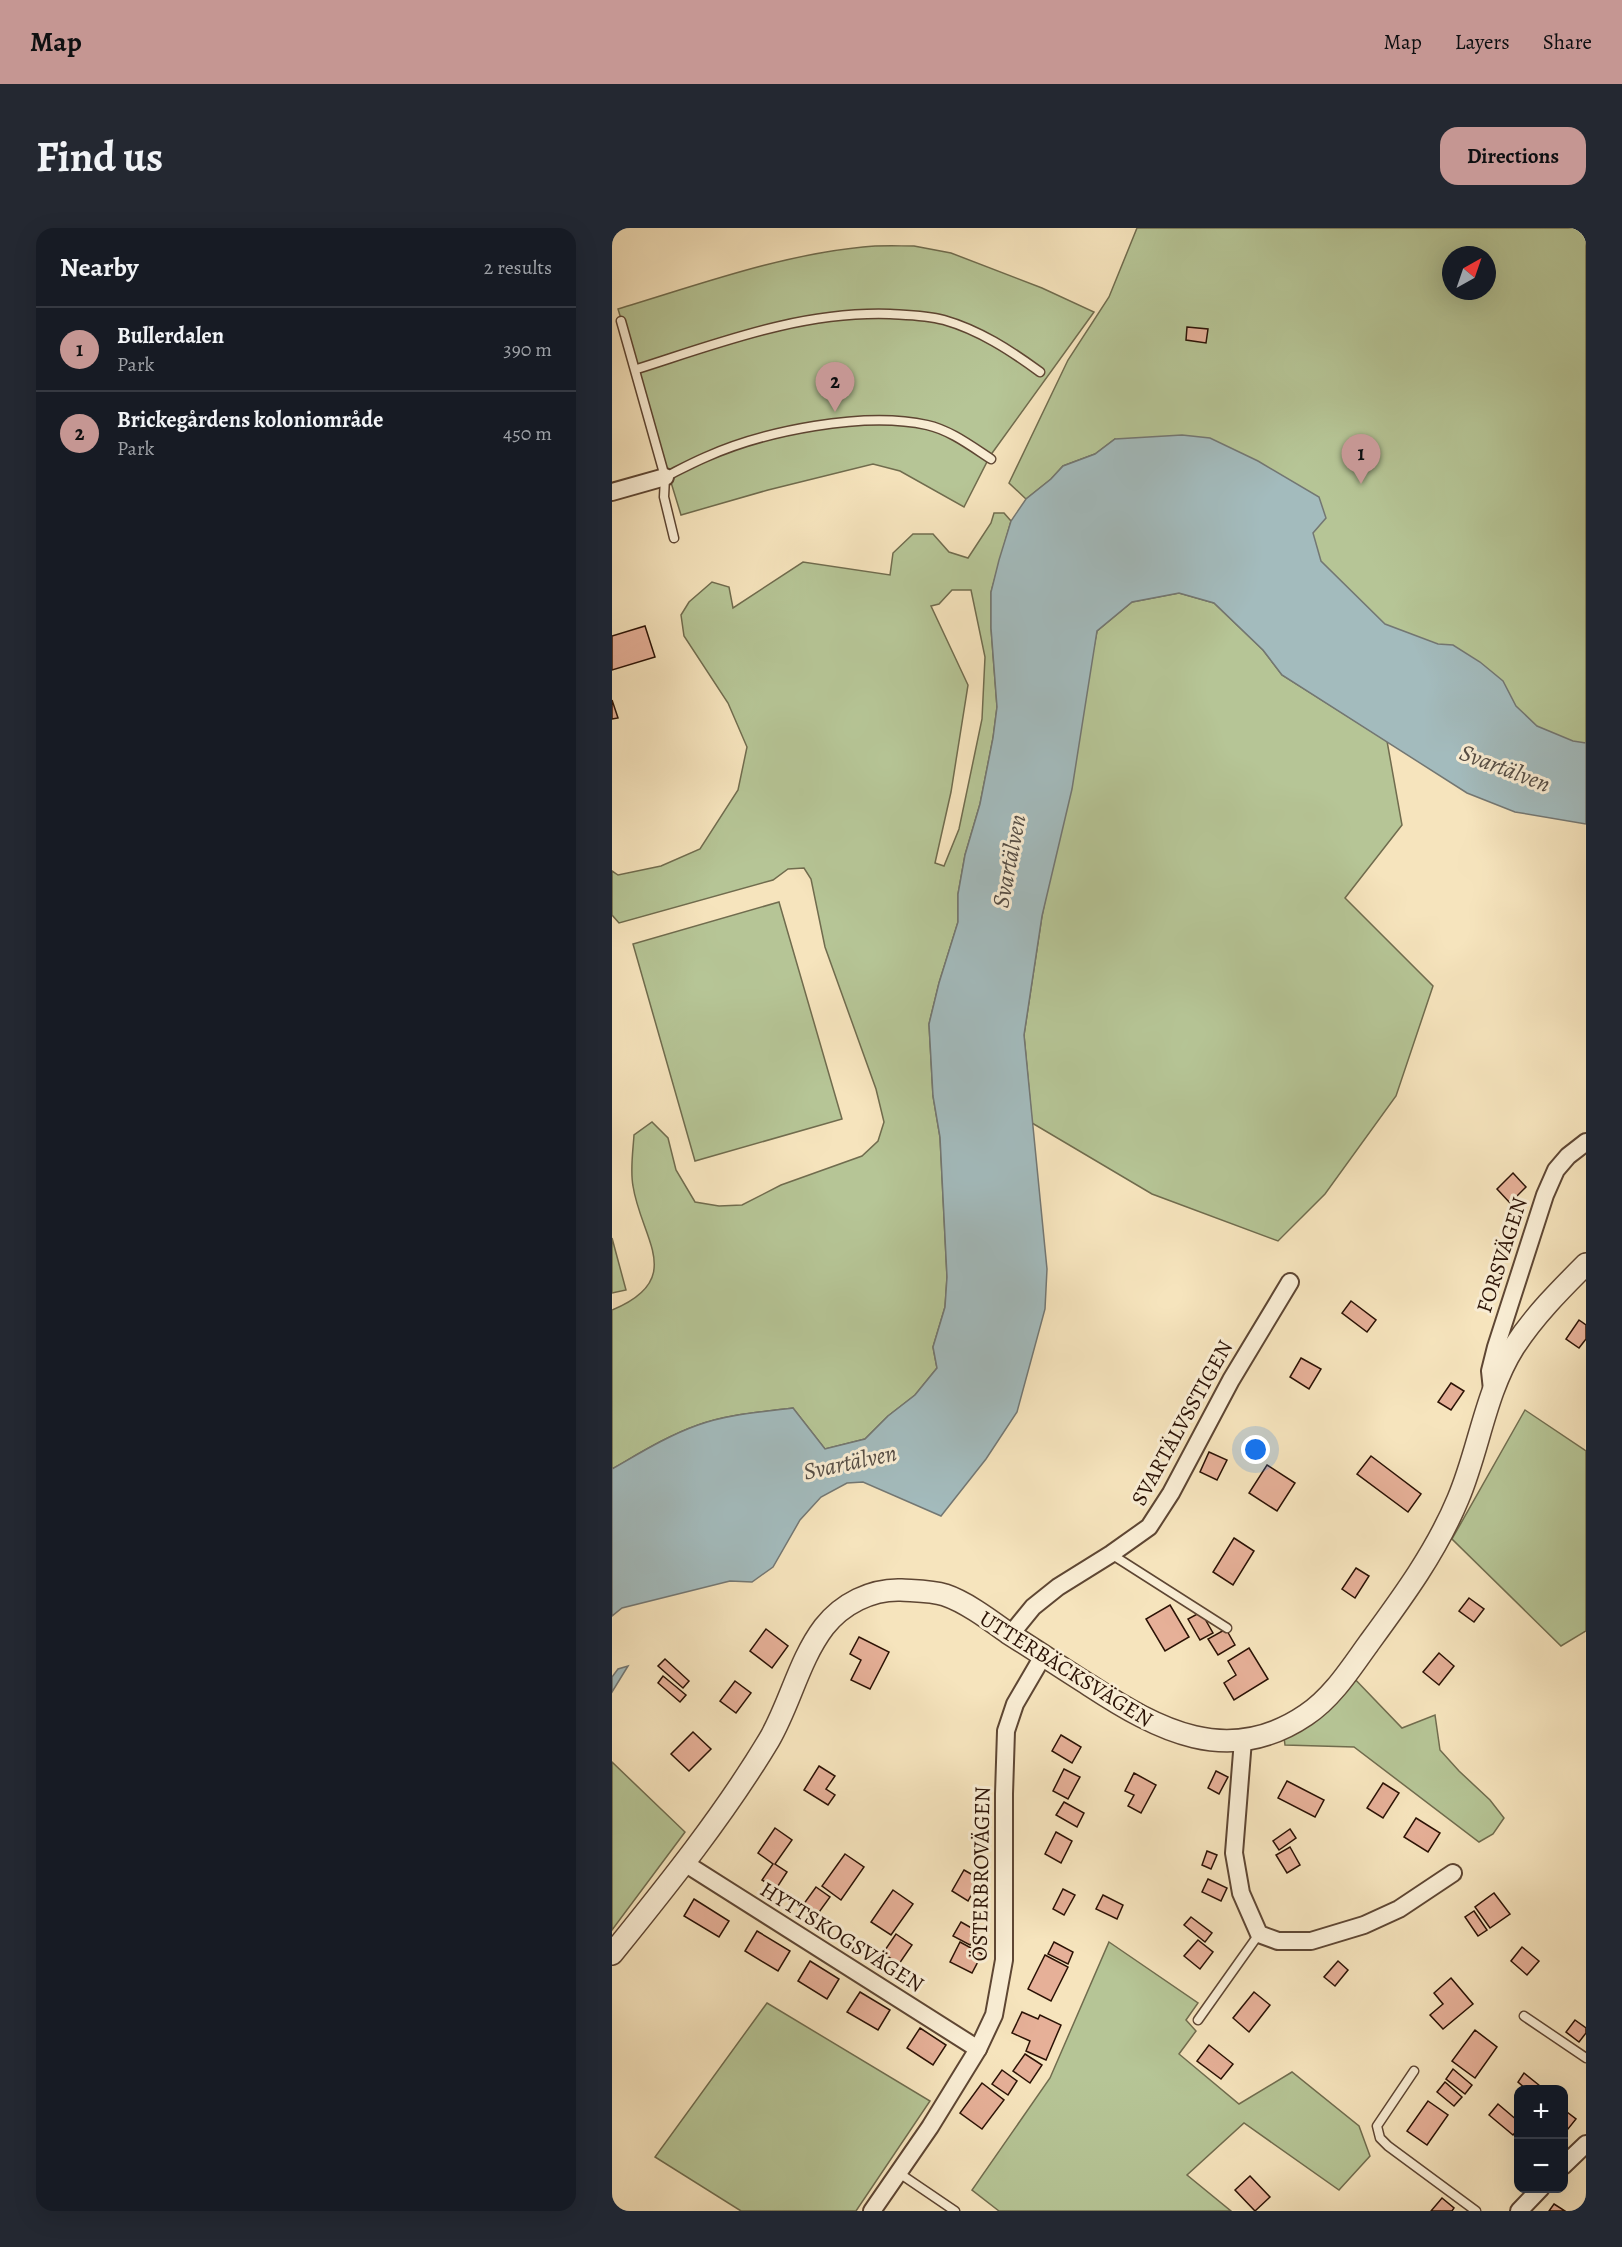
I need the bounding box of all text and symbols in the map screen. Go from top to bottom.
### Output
text: Map [30,23,82,61]
text: Map [1383,28,1422,56]
text: Layers [1455,28,1510,56]
text: Share [1543,28,1592,56]
button: Directions [1440,127,1586,185]
text: Find us [36,128,163,185]
north arrow [1442,246,1496,300]
text: Nearby [60,250,139,285]
text: 2 results [484,254,552,281]
text: Bullerdalen [117,321,224,351]
text: 1 [76,336,83,363]
text: 390 m [503,336,552,363]
text: Park [117,351,155,378]
pin: 2 [816,362,854,412]
text: Brickegårdens koloniområde [117,405,383,435]
text: 2 [75,420,84,447]
text: 450 m [503,420,552,447]
pin: 1 [1342,434,1380,484]
text: Park [117,435,155,462]
water label: Svartälven [1455,736,1555,800]
water label: Svartälven [984,811,1034,911]
street label: FORSVÄGEN [1469,1193,1535,1317]
street label: SVARTÄLVSSTIGEN [1124,1335,1240,1511]
your location [1241,1435,1270,1464]
water label: Svartälven [800,1436,900,1487]
street label: UTTERBÄCKSVÄGEN [974,1603,1159,1735]
street label: ÖSTERBROVÄGEN [964,1786,998,1962]
street label: HYTTSKOGSVÄGEN [754,1874,930,2000]
map controls [1514,2085,1568,2193]
button: + [1514,2085,1568,2139]
button: − [1514,2139,1568,2193]

